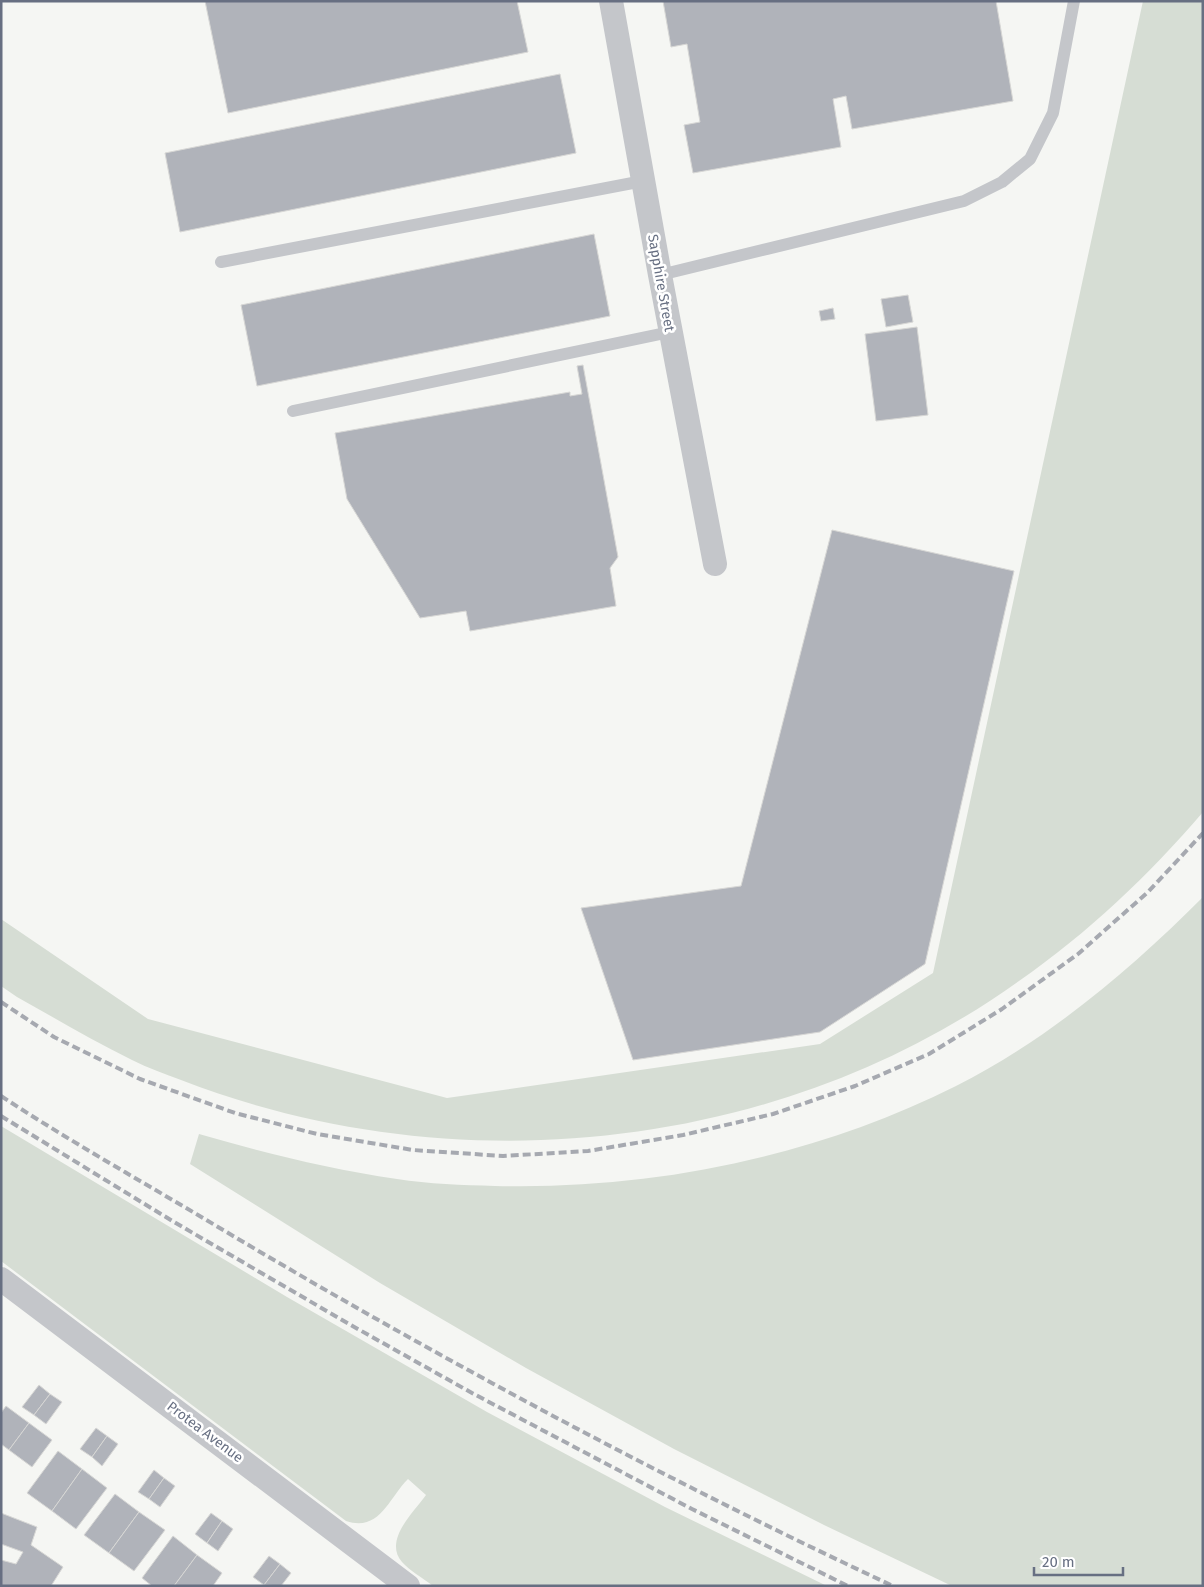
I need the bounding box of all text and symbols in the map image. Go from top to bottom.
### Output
street label: Sapphire Street [644,233,678,334]
street label: Protea Avenue [163,1398,247,1466]
scale bar [1034,1544,1123,1576]
text: 20 m [1042,1553,1075,1571]

